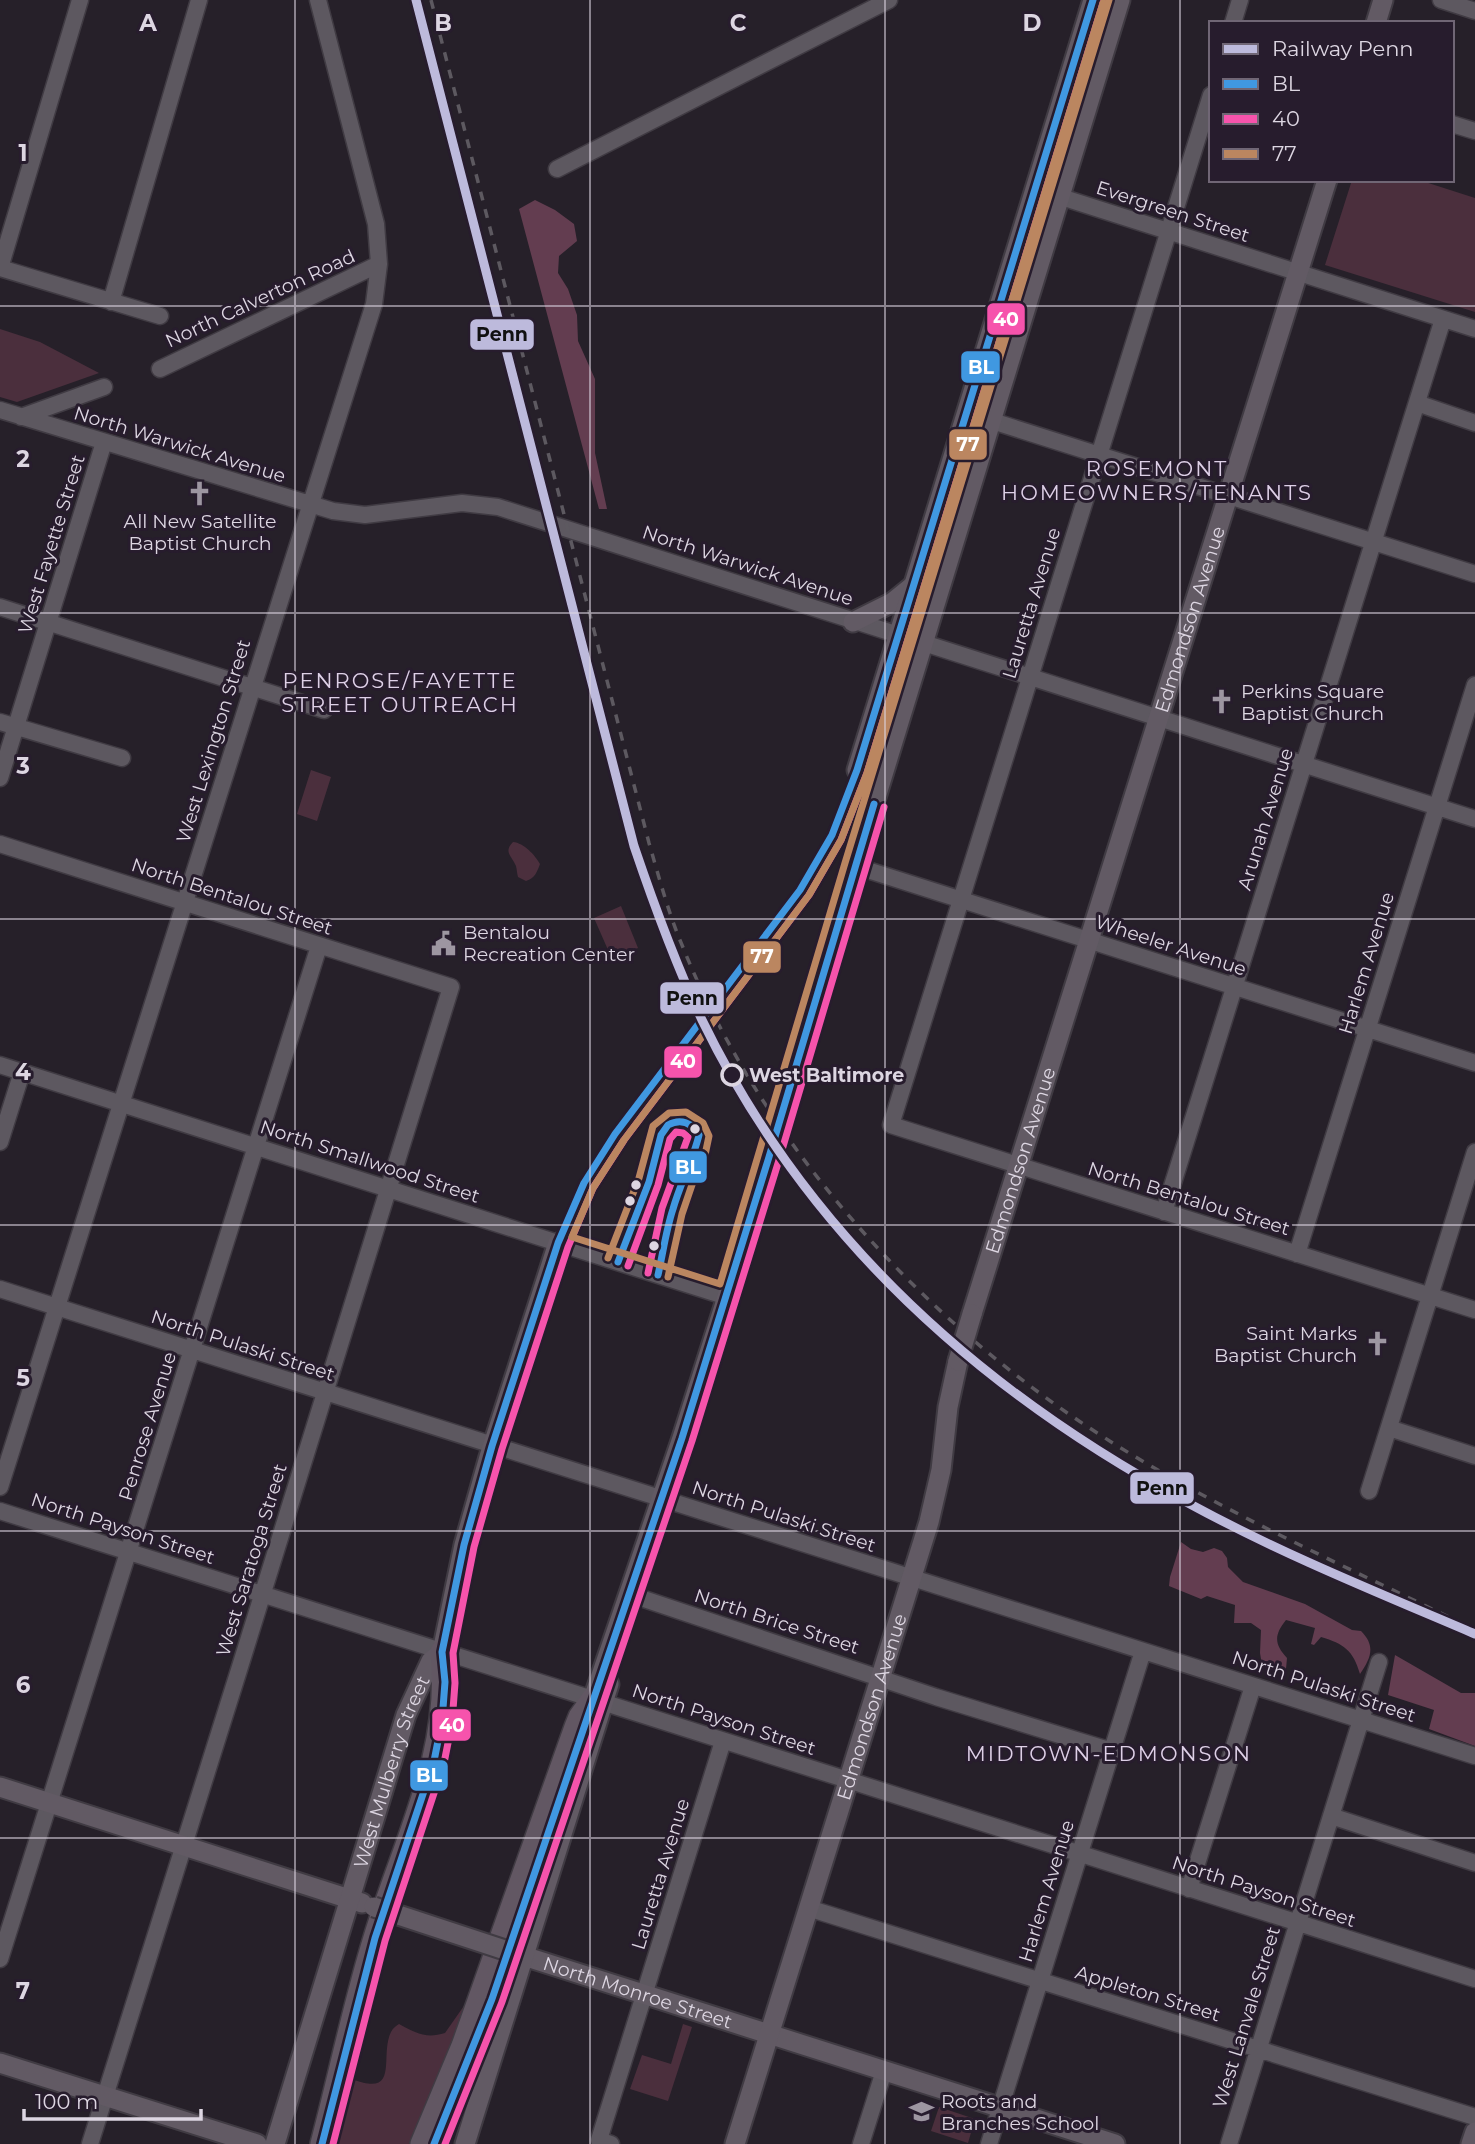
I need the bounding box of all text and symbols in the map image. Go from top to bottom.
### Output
text: A [138,9,157,37]
text: B [434,9,452,37]
text: C [730,9,747,37]
text: D [1023,9,1042,37]
legend [1209,21,1454,182]
text: Railway Penn [1272,36,1414,61]
text: BL [1272,71,1301,96]
text: 40 [1272,106,1300,131]
text: 1 [18,139,28,167]
text: 77 [1272,141,1297,166]
street label: Evergreen Street [1093,176,1253,247]
street label: North Calverton Road [162,244,359,353]
line badge: 40 [986,302,1026,336]
text: 40 [993,308,1019,331]
line badge: Penn [469,318,535,351]
text: Penn [476,323,528,346]
line badge: BL [960,350,1001,384]
text: BL [968,356,995,379]
street label: North Warwick Avenue [71,401,289,488]
line badge: 77 [948,428,988,461]
text: 77 [956,433,980,456]
text: 2 [16,445,30,473]
street label: West Fayette Street [13,451,90,637]
district label: ROSEMONT HOMEOWNERS/TENANTS [1001,456,1313,505]
church icon: All New Satellite Baptist Church [186,479,214,507]
place label: All New Satellite Baptist Church [124,510,276,555]
street label: North Warwick Avenue [639,520,856,610]
street label: Edmondson Avenue [1150,523,1230,715]
street label: Lauretta Avenue [998,525,1065,681]
street label: West Lexington Street [172,636,255,846]
district label: PENROSE/FAYETTE STREET OUTREACH [281,668,519,717]
place label: Perkins Square Baptist Church [1241,680,1384,725]
church icon: Perkins Square Baptist Church [1207,688,1235,716]
street label: Arunah Avenue [1233,745,1298,893]
text: 3 [15,752,30,780]
street label: North Bentalou Street [128,853,336,940]
street label: Harlem Avenue [1334,889,1399,1037]
street label: Wheeler Avenue [1092,910,1249,981]
place label: Bentalou Recreation Center [463,921,635,966]
public building icon: Bentalou Recreation Center [429,929,457,957]
line badge: 77 [742,940,782,974]
text: 77 [750,945,774,968]
line badge: Penn [659,981,725,1015]
text: Penn [666,987,718,1010]
line badge: 40 [663,1045,703,1079]
text: 40 [670,1050,696,1073]
text: 4 [15,1058,31,1086]
marker: West Baltimore [721,1064,743,1086]
place label: West Baltimore [749,1064,904,1087]
street label: Edmondson Avenue [981,1064,1061,1257]
street label: North Smallwood Street [257,1115,483,1208]
unlabelled marker [688,1122,702,1136]
line badge: BL [668,1150,708,1184]
text: BL [675,1156,702,1179]
street label: North Bentalou Street [1085,1157,1293,1240]
unlabelled marker [629,1178,643,1192]
unlabelled marker [623,1194,637,1208]
unlabelled marker [647,1239,661,1253]
street label: North Pulaski Street [148,1305,338,1386]
place label: Saint Marks Baptist Church [1214,1322,1357,1367]
church icon: Saint Marks Baptist Church [1363,1330,1391,1358]
street label: Penrose Avenue [114,1349,181,1503]
text: 5 [16,1364,30,1392]
street label: West Saratoga Street [211,1461,292,1659]
line badge: Penn [1129,1471,1195,1505]
street label: North Pulaski Street [689,1476,879,1557]
text: Penn [1136,1477,1188,1500]
street label: North Payson Street [28,1488,218,1569]
street label: North Brice Street [691,1584,863,1659]
street label: Edmondson Avenue [832,1611,912,1803]
street label: North Pulaski Street [1229,1646,1419,1727]
text: 6 [16,1671,31,1699]
street label: West Mulberry Street [349,1672,435,1871]
street label: North Payson Street [629,1679,819,1760]
line badge: 40 [431,1708,472,1742]
text: 40 [439,1714,465,1737]
district label: MIDTOWN-EDMONSON [966,1741,1252,1766]
line badge: BL [409,1759,449,1792]
text: BL [416,1764,443,1787]
street label: Lauretta Avenue [627,1796,694,1952]
street label: Harlem Avenue [1014,1817,1079,1965]
street label: North Payson Street [1169,1851,1359,1932]
street label: West Lanvale Street [1208,1923,1285,2111]
street label: North Monroe Street [540,1952,735,2034]
street label: Appleton Street [1073,1960,1223,2027]
text: 7 [16,1977,30,2005]
scale bar [24,2078,201,2122]
text: 100 m [35,2089,98,2114]
place label: Roots and Branches School [941,2090,1099,2135]
school or university icon: Roots and Branches School [907,2098,935,2126]

